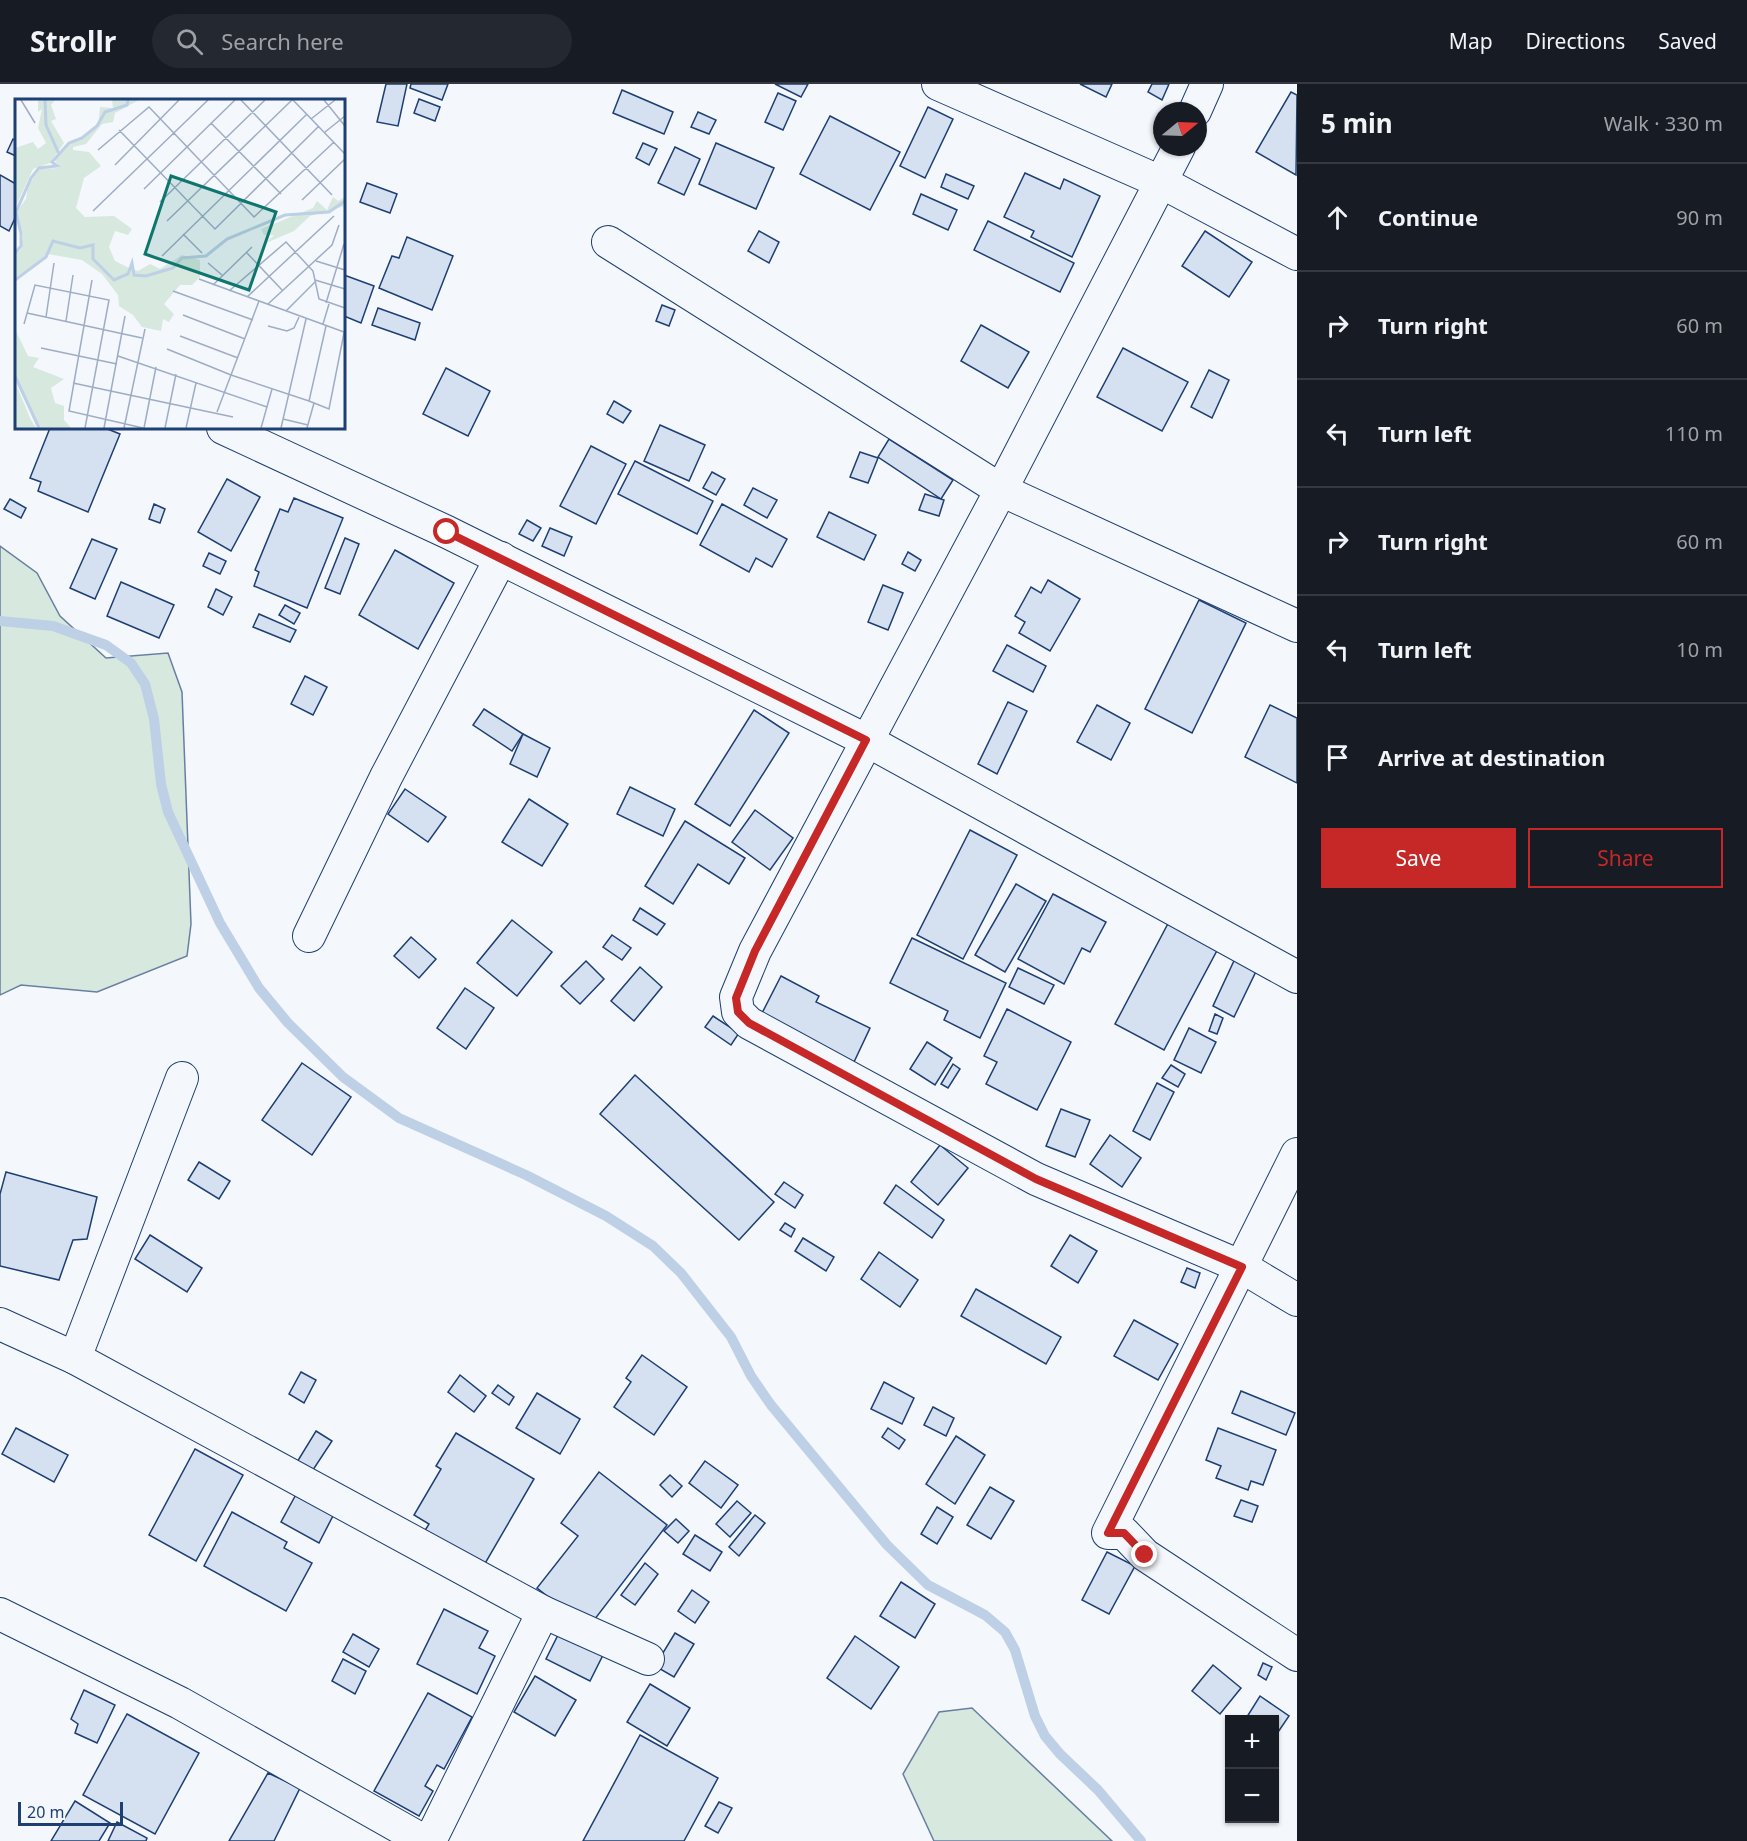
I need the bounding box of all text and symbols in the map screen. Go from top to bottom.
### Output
search box [152,14,572,68]
text: Strollr [30,22,116,60]
icon: search [173,25,206,58]
text: Search here [221,26,344,56]
text: Map [1449,27,1493,55]
text: Directions [1526,27,1625,55]
text: Saved [1658,27,1717,55]
inset map [15,99,345,429]
north arrow [1153,102,1207,156]
text: 5 min [1321,105,1393,141]
text: Walk · 330 m [1604,110,1723,137]
icon: ahead [1321,201,1354,234]
text: Continue [1378,202,1478,232]
text: 90 m [1676,204,1723,231]
icon: right [1321,309,1354,342]
text: Turn right [1378,310,1488,340]
text: 60 m [1676,312,1723,339]
icon: left [1321,417,1354,450]
text: Turn left [1378,418,1472,448]
text: 110 m [1665,420,1723,447]
route start [433,518,459,544]
icon: right [1321,525,1354,558]
text: Turn right [1378,526,1488,556]
text: 60 m [1676,528,1723,555]
icon: left [1321,633,1354,666]
text: Turn left [1378,634,1472,664]
text: 10 m [1676,636,1723,663]
icon: arrive [1321,741,1354,774]
text: Arrive at destination [1378,742,1605,772]
button: Save [1321,828,1516,888]
button: Share [1528,828,1723,888]
route end [1131,1541,1157,1567]
map controls [1225,1715,1279,1823]
button: + [1225,1715,1279,1769]
button: − [1225,1769,1279,1823]
scale bar [18,1799,123,1826]
text: 20 m [27,1801,64,1823]

